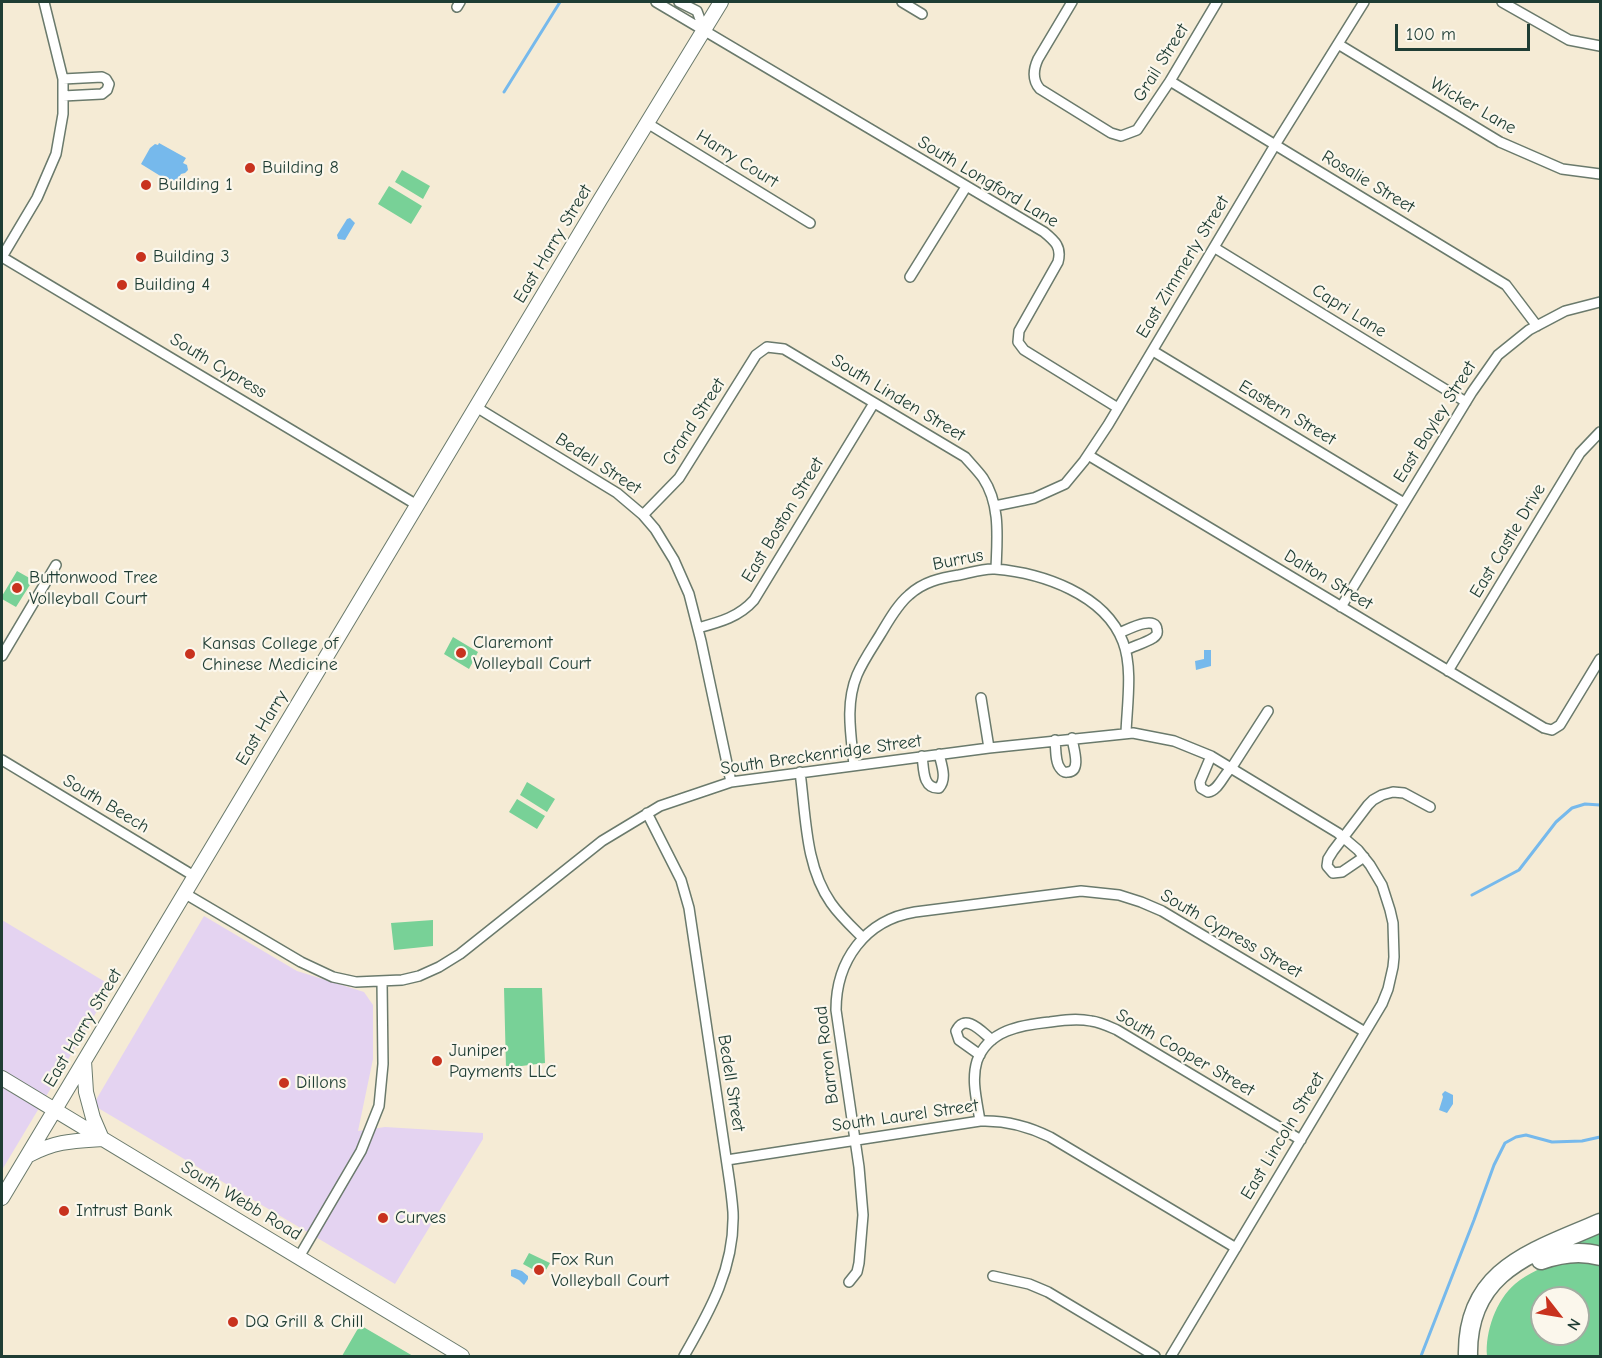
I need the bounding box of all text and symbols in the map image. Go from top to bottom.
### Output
scale bar [1398,12,1533,50]
street label: Grail Street [1129,20,1193,106]
text: 100 m [1406,24,1456,45]
street label: Wicker Lane [1426,73,1520,139]
street label: Harry Court [692,125,782,193]
street label: South Longford Lane [914,131,1062,233]
street label: Rosalie Street [1318,146,1418,218]
place label: Building 8 [262,157,339,179]
marker: Building 8 [243,161,257,175]
place label: Building 1 [158,174,233,196]
marker: Building 1 [139,178,153,192]
street label: East Harry Street [509,181,597,307]
street label: East Zimmerly Street [1132,192,1234,342]
place label: Building 3 [153,246,230,268]
marker: Building 3 [134,250,148,264]
place label: Building 4 [134,274,210,296]
marker: Building 4 [115,278,129,292]
street label: Capri Lane [1308,280,1390,342]
street label: South Cypress [166,329,270,403]
street label: South Linden Street [827,350,969,446]
street label: East Bayley Street [1389,357,1481,487]
street label: Grand Street [658,374,730,470]
street label: Eastern Street [1235,376,1339,450]
street label: Bedell Street [551,428,645,500]
street label: East Boston Street [737,454,829,586]
street label: East Castle Drive [1465,480,1551,602]
street label: Burrus [931,545,985,575]
street label: Dalton Street [1280,545,1376,615]
place label: Buttonwood Tree Volleyball Court [29,567,158,610]
marker: Buttonwood Tree Volleyball Court [10,581,24,595]
place label: Claremont Volleyball Court [473,632,591,674]
place label: Kansas College of Chinese Medicine [202,633,338,676]
marker: Claremont Volleyball Court [454,646,468,660]
marker: Kansas College of Chinese Medicine [183,647,197,661]
street label: East Harry [231,687,293,769]
street label: South Breckenridge Street [719,730,923,780]
street label: South Beech [59,770,153,838]
street label: South Cypress Street [1156,885,1306,983]
street label: East Harry Street [39,965,127,1091]
street label: Barron Road [810,1005,844,1105]
street label: South Cooper Street [1112,1005,1258,1101]
street label: Bedell Street [713,1033,749,1133]
place label: Juniper Payments LLC [449,1040,557,1082]
marker: Juniper Payments LLC [430,1054,444,1068]
street label: East Lincoln Street [1236,1068,1330,1204]
place label: Dillons [296,1072,346,1094]
marker: Dillons [277,1076,291,1090]
street label: South Laurel Street [830,1095,980,1137]
street label: South Webb Road [177,1156,305,1246]
place label: Intrust Bank [76,1200,172,1222]
marker: Intrust Bank [57,1204,71,1218]
place label: Curves [395,1207,446,1229]
marker: Curves [376,1211,390,1225]
place label: Fox Run Volleyball Court [551,1249,669,1292]
marker: Fox Run Volleyball Court [532,1263,546,1277]
north arrow [1530,1286,1590,1346]
place label: DQ Grill & Chill [245,1311,363,1333]
marker: DQ Grill & Chill [226,1315,240,1329]
text: N [1563,1315,1584,1333]

